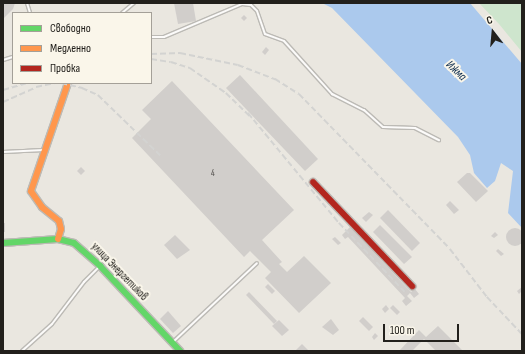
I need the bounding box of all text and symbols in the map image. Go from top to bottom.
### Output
legend [12,12,152,84]
north arrow [473,12,513,52]
text: С [485,13,494,27]
text: Свободно [50,21,91,36]
text: Медленно [50,41,91,56]
water label: Ижма [443,58,469,84]
text: Пробка [50,61,80,76]
house number: 4 [211,169,215,179]
street label: улица Энергетиков [88,240,150,304]
scale bar [385,316,461,342]
text: 100 m [390,323,415,338]

